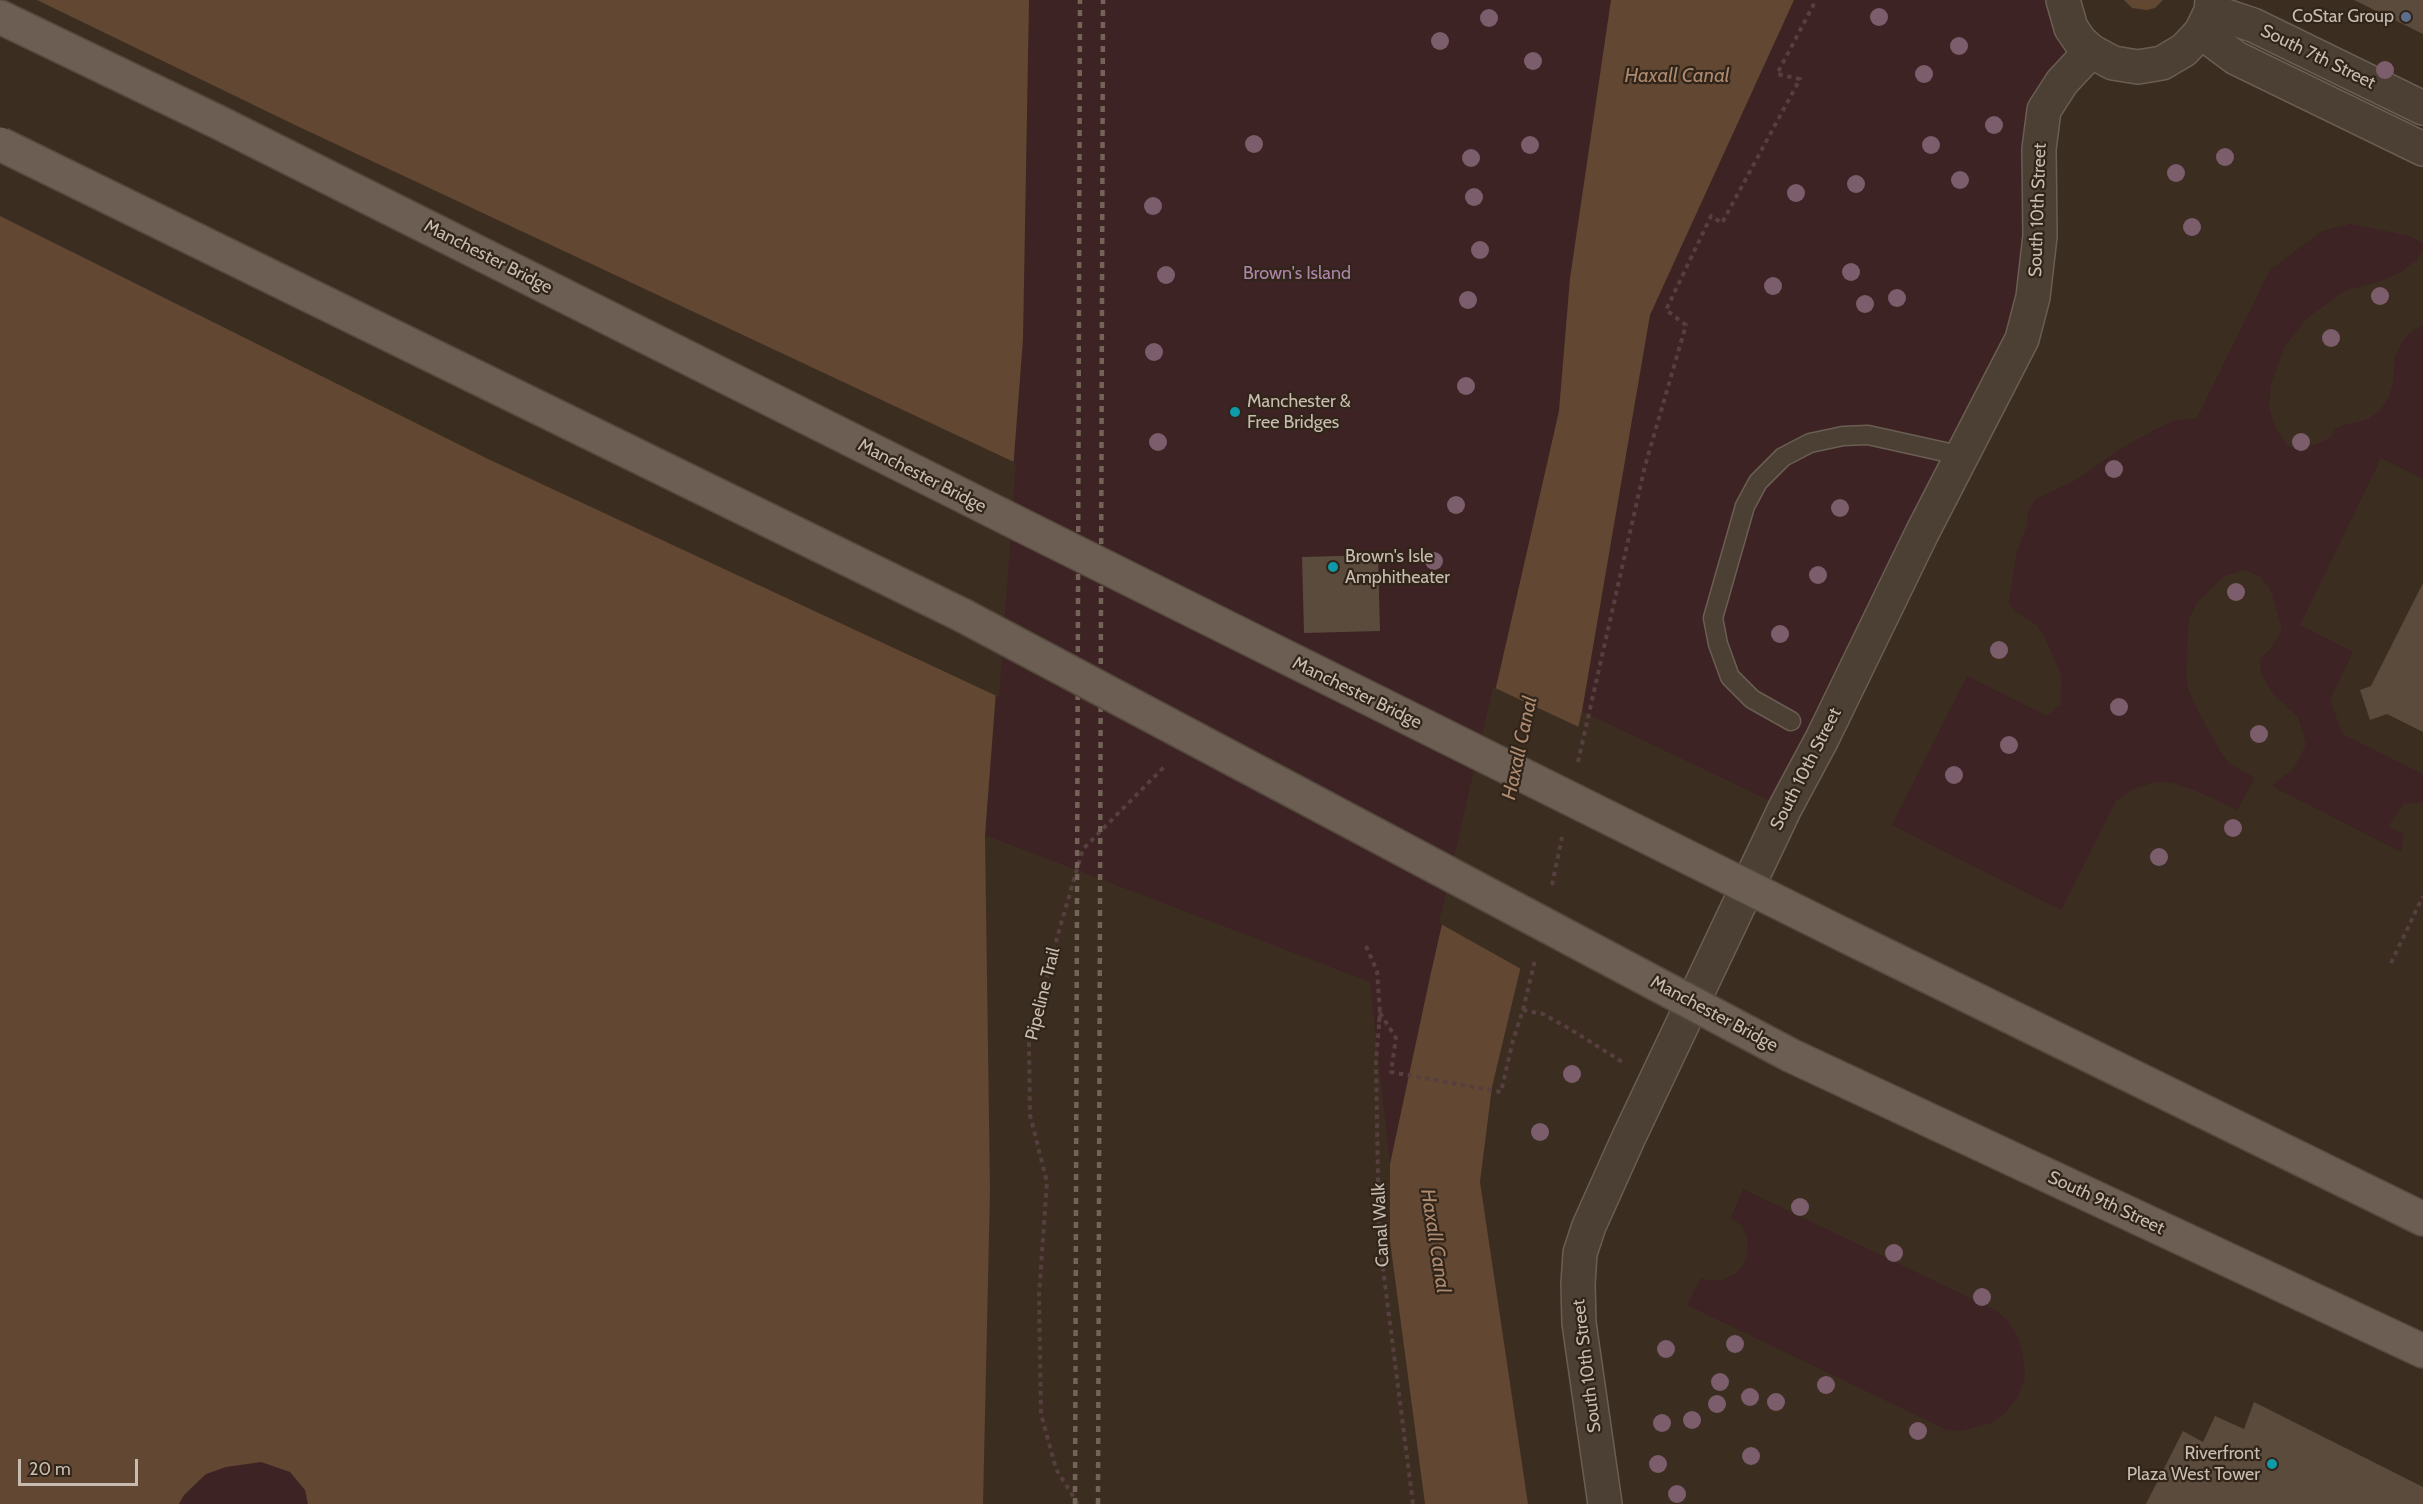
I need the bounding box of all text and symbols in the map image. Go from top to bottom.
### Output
place label: CoStar Group [2292,6,2394,28]
marker: CoStar Group [2399,10,2413,24]
street label: South 7th Street [2257,20,2379,94]
water label: Haxall Canal [1624,64,1730,88]
street label: South 10th Street [2025,143,2051,277]
street label: Manchester Bridge [420,215,556,299]
park label: Brown's Island [1243,263,1351,285]
place label: Manchester & Free Bridges [1247,391,1351,434]
marker: Manchester & Free Bridges [1228,405,1242,419]
street label: Manchester Bridge [854,434,990,518]
place label: Brown's Isle Amphitheater [1345,546,1450,588]
marker: Brown's Isle Amphitheater [1326,560,1340,574]
street label: Manchester Bridge [1289,652,1425,734]
water label: Haxall Canal [1497,694,1543,802]
street label: South 10th Street [1766,704,1846,834]
street label: Pipeline Trail [1021,945,1065,1043]
street label: Manchester Bridge [1647,971,1781,1057]
street label: South 9th Street [2044,1167,2168,1239]
street label: Canal Walk [1368,1182,1394,1268]
water label: Haxall Canal [1415,1187,1455,1295]
street label: South 10th Street [1568,1298,1606,1434]
place label: Riverfront Plaza West Tower [2127,1443,2260,1486]
scale bar [21,1447,141,1485]
marker: Riverfront Plaza West Tower [2265,1457,2279,1471]
text: 20 m [29,1458,71,1480]

